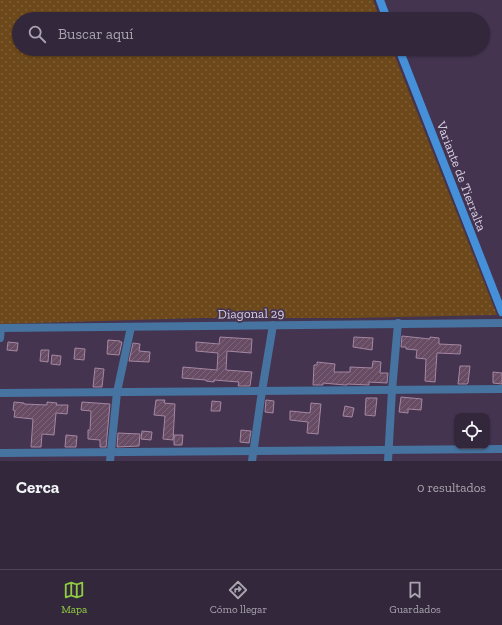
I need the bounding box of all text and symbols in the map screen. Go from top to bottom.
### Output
search box [12,12,490,56]
icon: search [26,23,48,45]
text: Buscar aquí [58,25,134,43]
street label: Variante de Tierralta [433,118,490,234]
street label: Diagonal 29 [218,305,285,322]
map controls [454,413,490,449]
button: locate [454,413,490,449]
text: Cerca [16,477,59,497]
text: 0 resultados [417,480,486,495]
tab: Mapa [61,579,87,616]
tab: Cómo llegar [210,579,267,616]
tab: Guardados [389,579,441,616]

